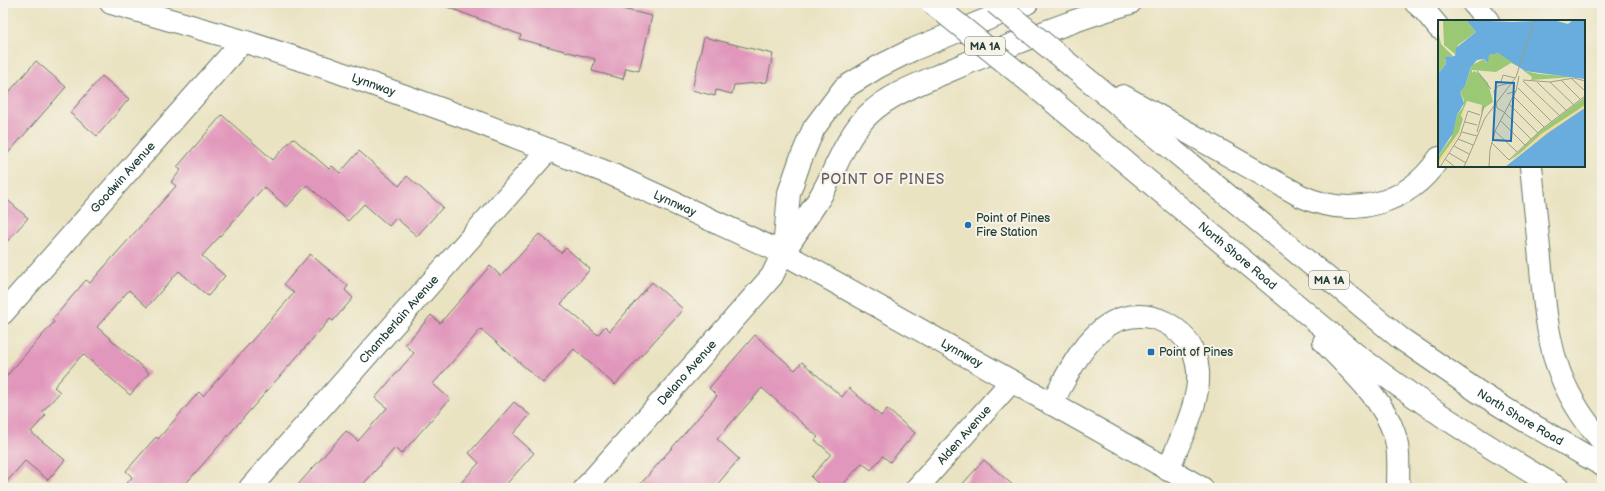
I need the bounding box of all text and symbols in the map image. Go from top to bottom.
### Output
inset map [1438,20,1585,167]
road number: MA 1A [965,37,1005,55]
street label: Lynnway [349,70,398,100]
street label: Goodwin Avenue [88,139,159,216]
district label: POINT OF PINES [821,171,945,188]
street label: Lynnway [651,187,699,220]
place label: Point of Pines Fire Station [976,211,1050,240]
street label: North Shore Road [1195,219,1280,293]
marker: Point of Pines Fire Station [963,220,973,230]
road number: MA 1A [1309,271,1349,289]
street label: Chamberlain Avenue [356,272,442,367]
street label: Lynnway [938,336,986,372]
street label: Delano Avenue [654,337,720,409]
place label: Point of Pines [1159,345,1233,360]
marker: Point of Pines [1146,347,1156,357]
street label: North Shore Road [1474,386,1566,449]
street label: Alden Avenue [934,402,995,468]

